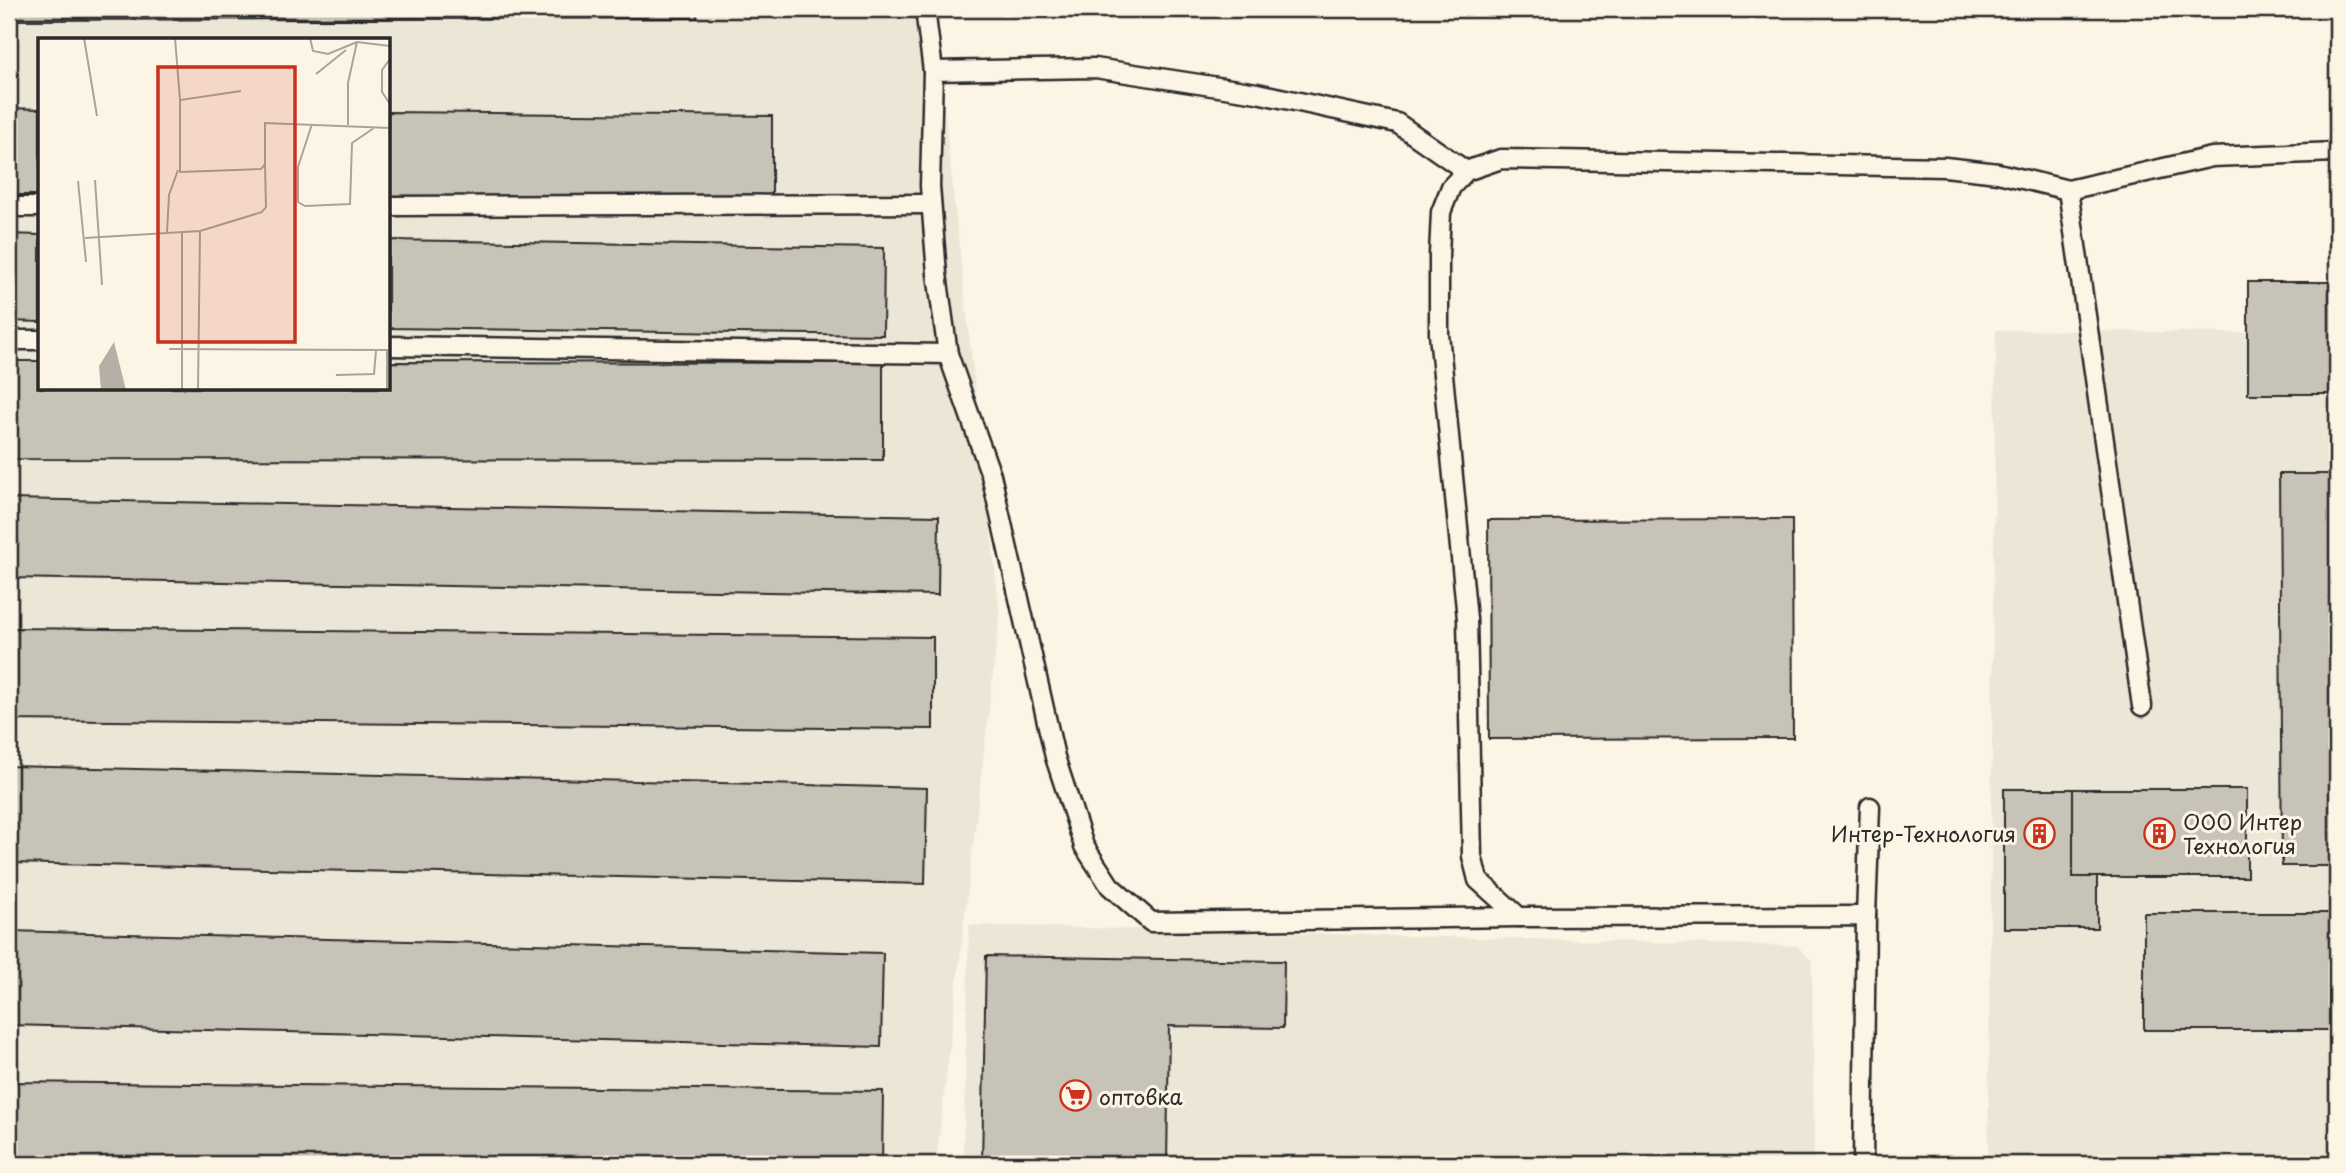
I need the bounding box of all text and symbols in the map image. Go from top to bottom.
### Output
inset map [38,38,390,390]
place label: ООО Интер Технология [2183,805,2302,861]
building icon: Интер-Технология [2022,816,2056,850]
building icon: ООО Интер Технология [2143,816,2177,850]
place label: Интер-Технология [1831,817,2016,849]
supermarket icon: оптовка [1059,1079,1093,1113]
place label: оптовка [1099,1080,1183,1112]

